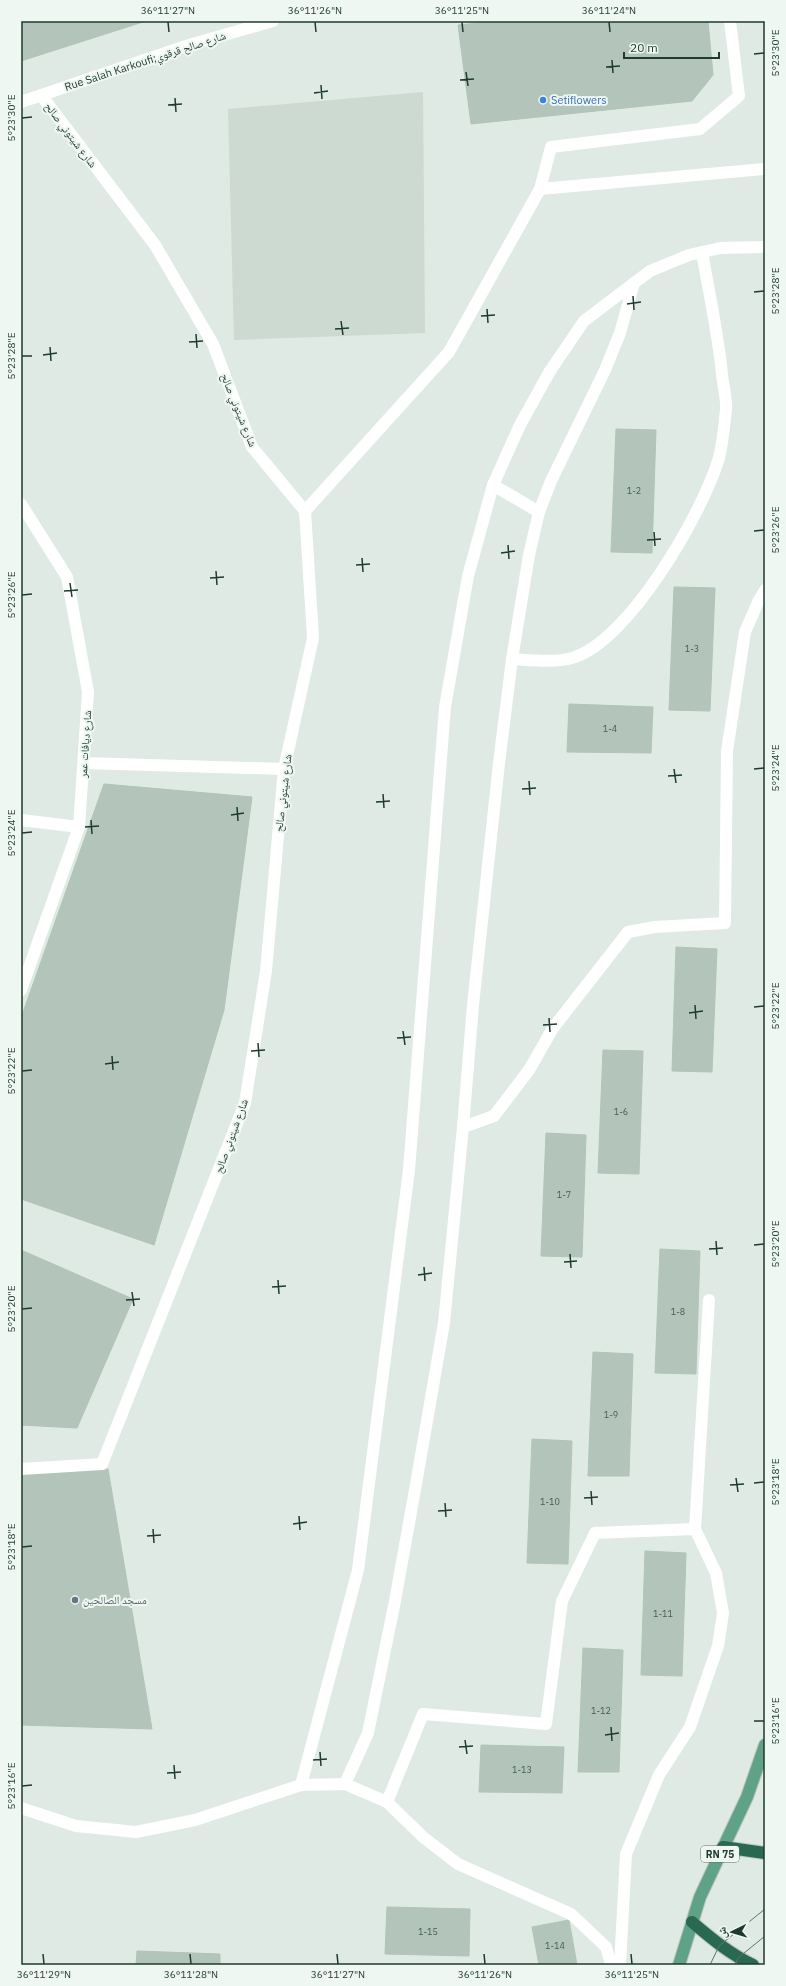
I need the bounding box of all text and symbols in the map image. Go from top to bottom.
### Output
text: 36°11'27"N [141,4,195,17]
text: 36°11'26"N [288,4,342,17]
text: 36°11'25"N [435,4,489,17]
text: 36°11'24"N [582,4,636,17]
street label: Rue Salah Karkoufi;شارع صالح قرقوي [63,28,228,95]
text: 5°23'30"E [769,29,782,77]
scale bar [624,34,719,60]
text: 20 m [630,40,658,55]
place label: Setiflowers [551,93,607,107]
text: 5°23'30"E [5,94,18,142]
marker: Setiflowers [538,95,548,105]
street label: شارع شيتوني صالح [40,100,100,171]
text: 5°23'28"E [769,267,782,315]
text: 5°23'28"E [5,332,18,380]
street label: شارع شيتوني صالح [216,371,260,449]
house number: 1-2 [627,485,641,496]
text: 5°23'26"E [769,506,782,554]
text: 5°23'26"E [5,571,18,619]
house number: 1-3 [685,643,699,654]
street label: شارع ديافات عمر [76,710,94,779]
house number: 1-4 [603,723,617,734]
text: 5°23'24"E [769,744,782,792]
street label: شارع شيتوني صالح [271,753,296,833]
text: 5°23'24"E [5,809,18,857]
text: 5°23'22"E [769,982,782,1030]
text: 5°23'22"E [5,1047,18,1095]
street label: شارع شيتوني صالح [211,1097,253,1176]
house number: 1-6 [614,1106,628,1117]
house number: 1-7 [557,1189,571,1200]
text: 5°23'20"E [769,1220,782,1268]
text: 5°23'20"E [5,1285,18,1333]
house number: 1-8 [671,1306,685,1317]
house number: 1-9 [604,1409,618,1420]
text: 5°23'18"E [769,1458,782,1506]
house number: 1-10 [540,1496,560,1507]
text: 5°23'18"E [5,1523,18,1571]
place label: مسجد الصالحين [83,1593,147,1607]
marker: مسجد الصالحين [70,1595,80,1605]
house number: 1-11 [653,1608,673,1619]
text: 5°23'16"E [769,1697,782,1745]
house number: 1-12 [591,1705,611,1716]
text: 5°23'16"E [5,1762,18,1810]
house number: 1-13 [512,1764,532,1775]
road number: RN 75 [701,1846,739,1862]
north arrow [712,1912,752,1952]
house number: 1-15 [418,1926,438,1937]
text: ش [715,1926,731,1939]
house number: 1-14 [545,1940,565,1951]
text: 36°11'29"N [17,1968,71,1981]
text: 36°11'28"N [164,1968,218,1981]
text: 36°11'27"N [311,1968,365,1981]
text: 36°11'26"N [458,1968,512,1981]
text: 36°11'25"N [605,1968,659,1981]

